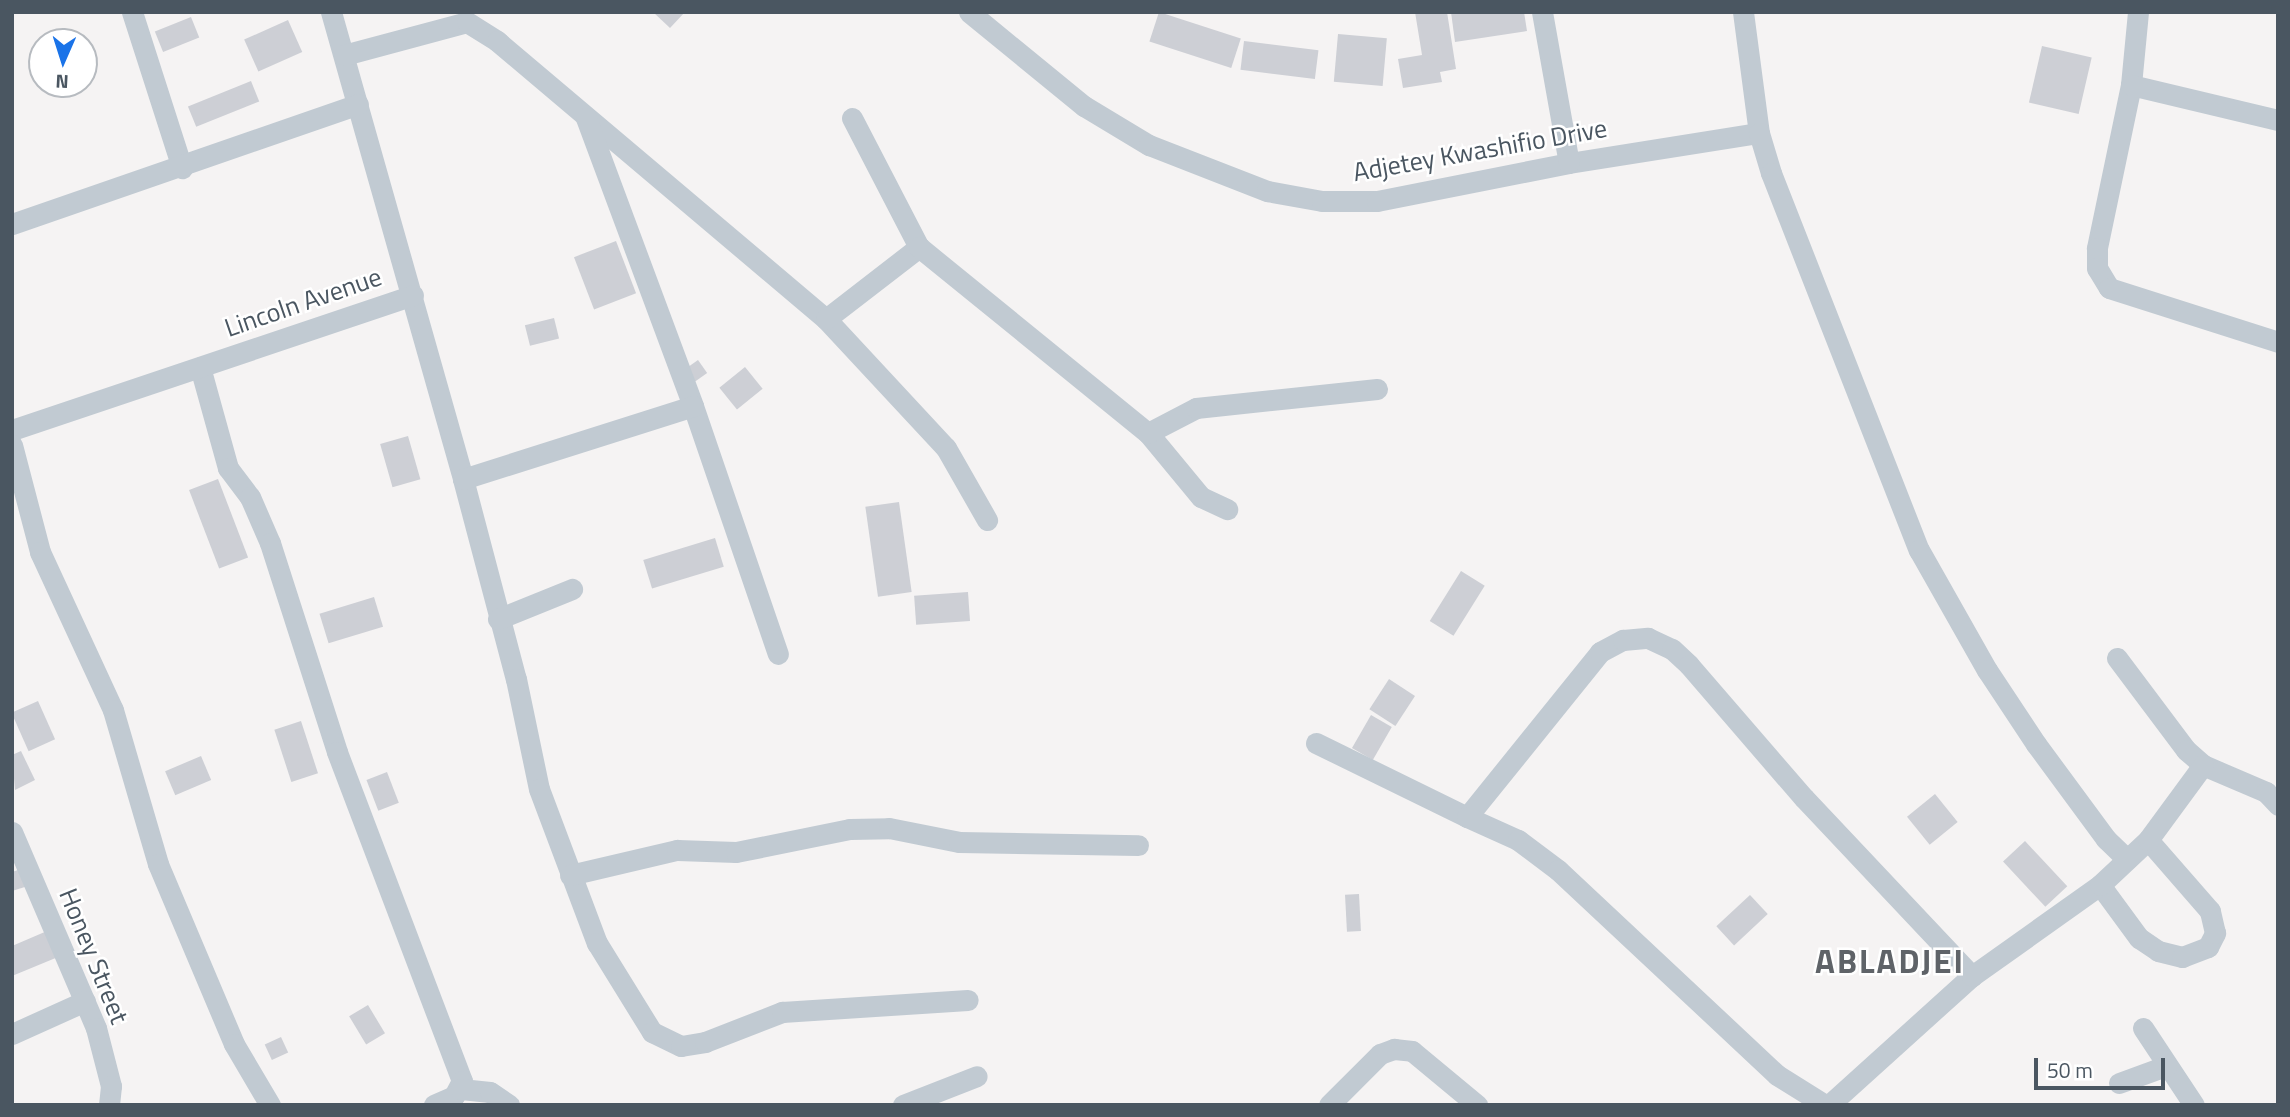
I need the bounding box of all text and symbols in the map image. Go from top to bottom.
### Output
north arrow [28,28,98,98]
text: N [55,68,69,97]
street label: Adjetey Kwashifio Drive [1351,112,1609,188]
street label: Lincoln Avenue [220,261,386,343]
street label: Honey Street [53,884,135,1028]
district label: ABLADJEI [1816,942,1964,982]
scale bar [2038,1044,2169,1088]
text: 50 m [2047,1054,2093,1086]

